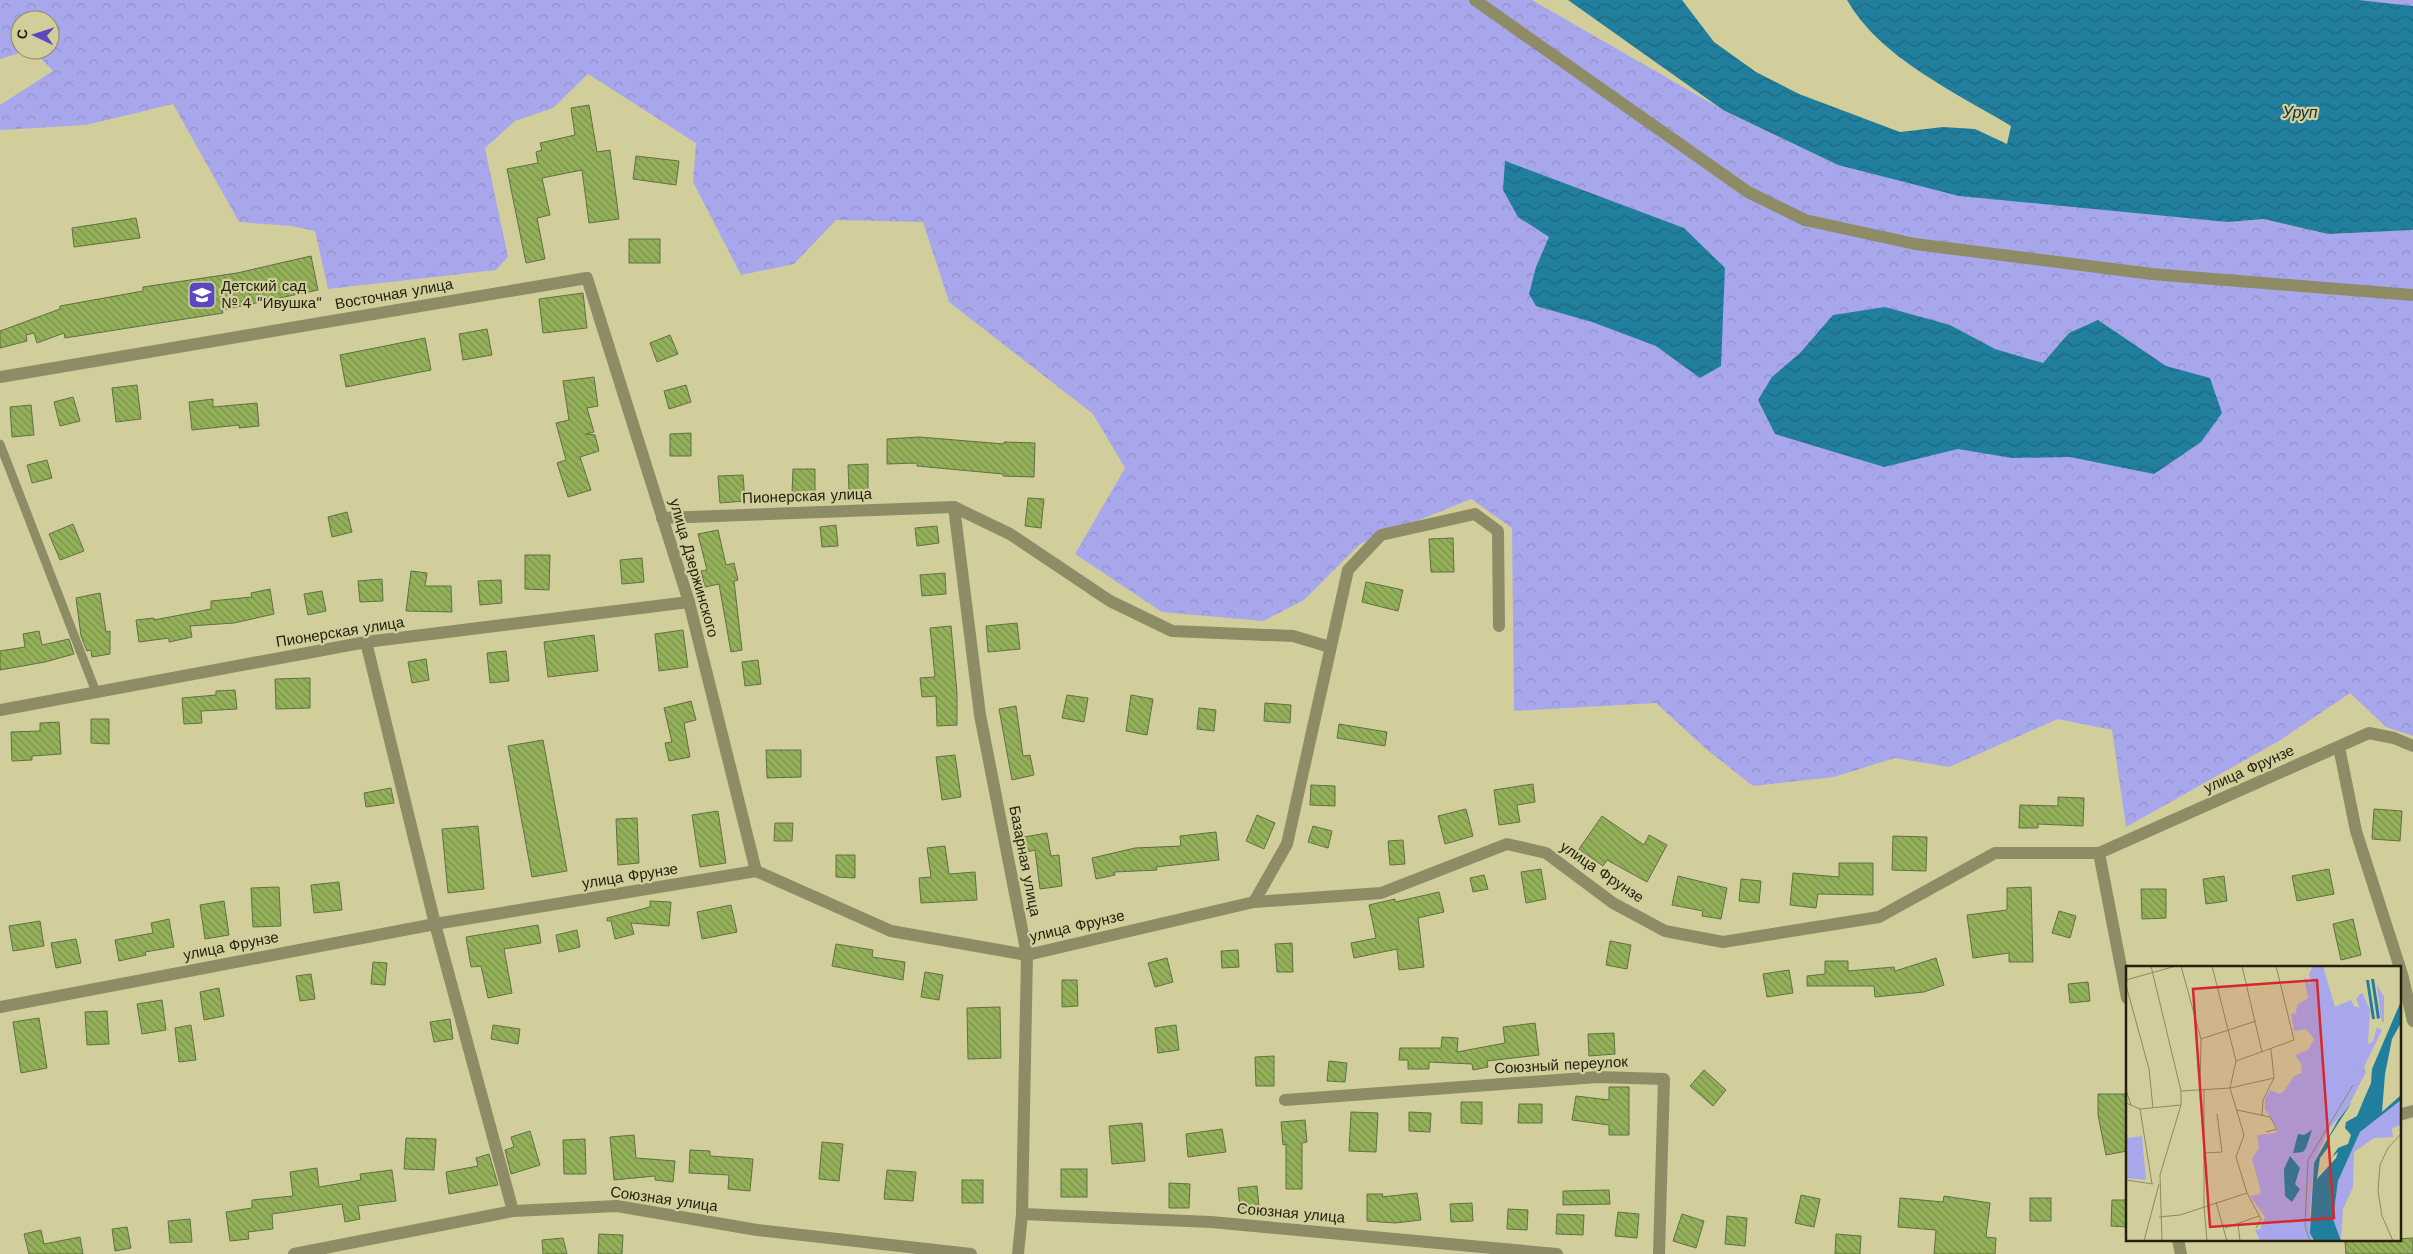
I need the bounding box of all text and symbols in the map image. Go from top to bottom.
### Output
north arrow [10,10,60,60]
text: С [14,28,30,40]
water label: Уруп [2281,103,2318,122]
street label: Восточная улица [334,275,455,313]
place label: Детский сад № 4 "Ивушка" [221,277,322,312]
school or university icon: Детский сад № 4 "Ивушка" [187,280,217,310]
street label: Пионерская улица [742,485,873,507]
street label: улица Дзержинского [666,497,722,639]
street label: Пионерская улица [275,613,406,651]
street label: улица Фрунзе [2201,741,2297,797]
street label: Базарная улица [1005,804,1045,919]
street label: улица Фрунзе [1557,837,1647,907]
street label: улица Фрунзе [581,860,679,892]
street label: улица Фрунзе [1028,906,1126,946]
street label: улица Фрунзе [182,928,280,964]
inset map [2126,966,2400,1242]
street label: Союзный переулок [1494,1052,1629,1077]
street label: Союзная улица [609,1183,720,1216]
street label: Союзная улица [1236,1199,1346,1227]

